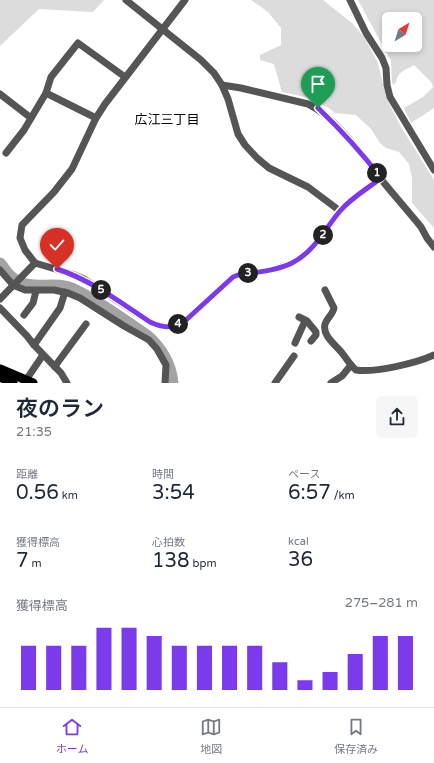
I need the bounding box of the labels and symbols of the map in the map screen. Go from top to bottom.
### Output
north arrow [382,12,422,52]
pin [301,67,335,108]
district label: 広江三丁目 [134,112,200,128]
pin: 1 [367,163,387,183]
pin: 2 [313,225,333,245]
pin [40,228,74,269]
pin: 3 [238,263,258,283]
pin: 5 [91,280,111,300]
pin: 4 [168,314,188,334]

